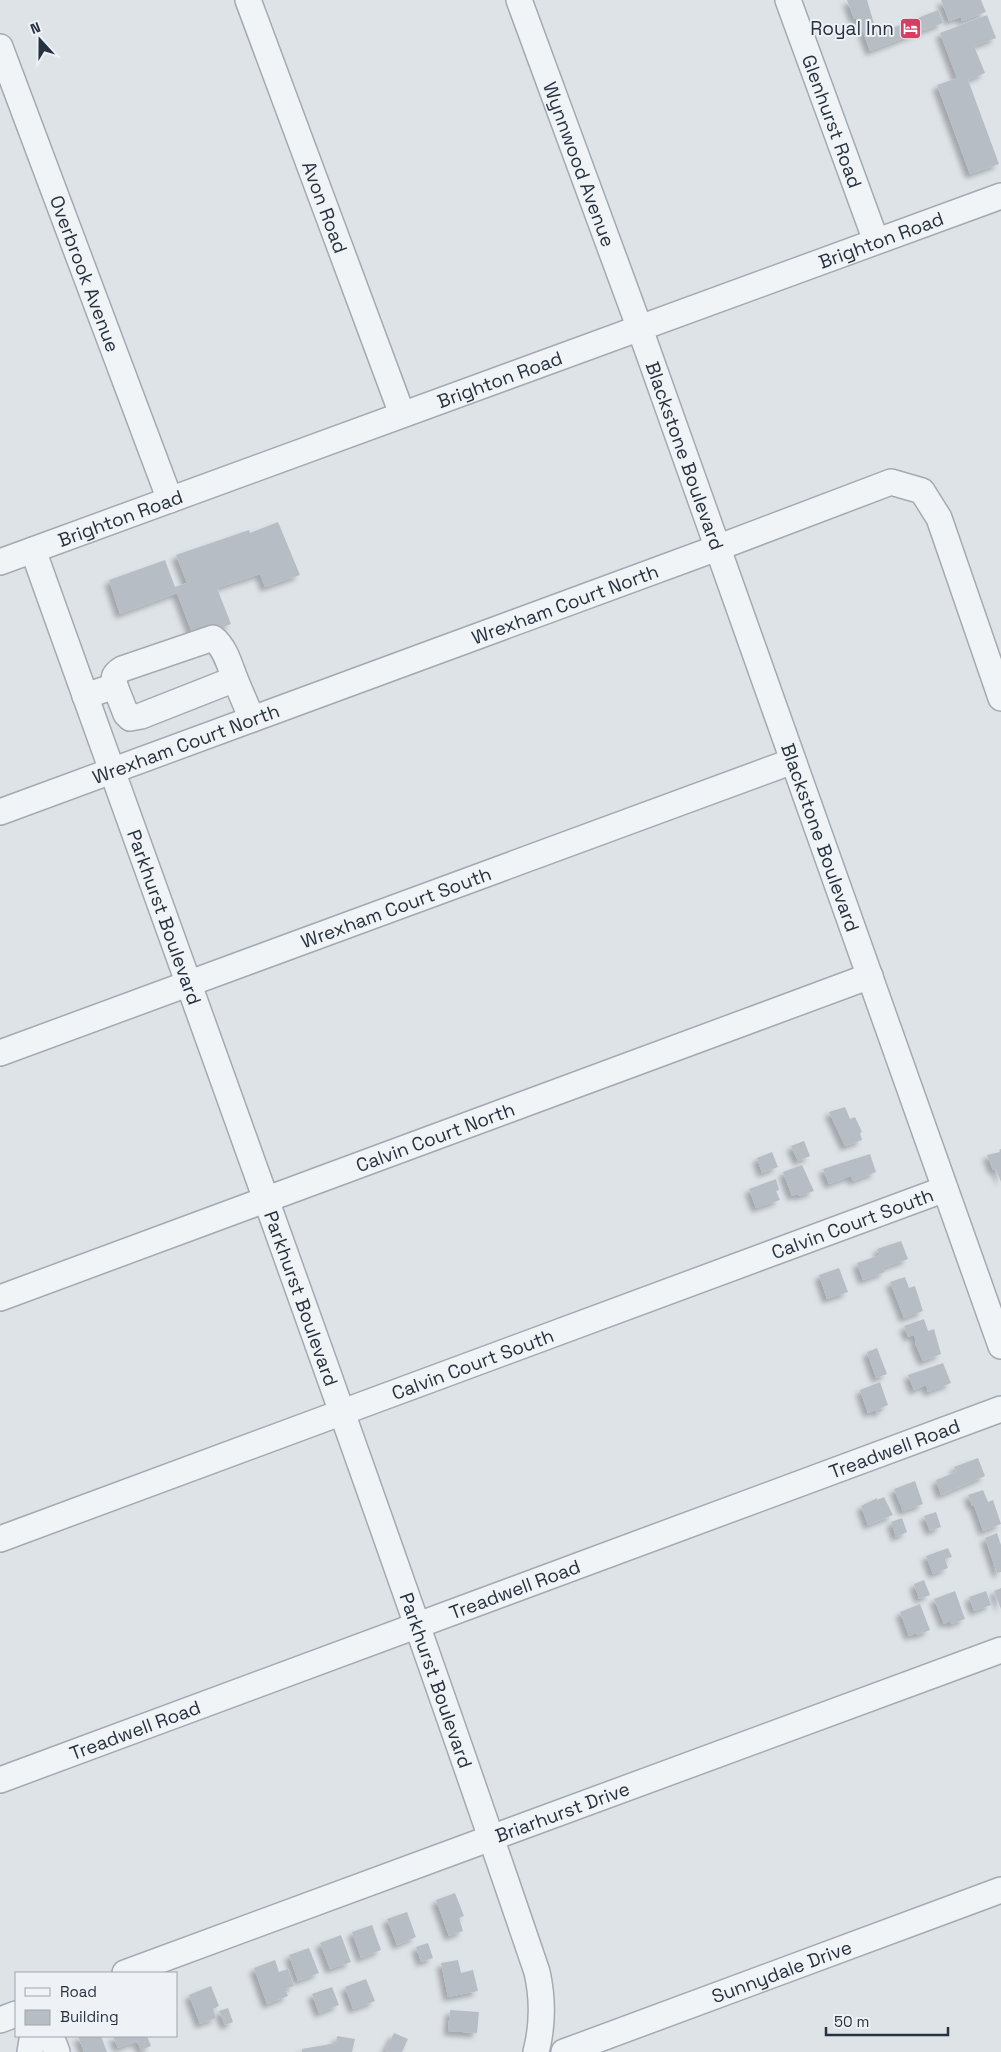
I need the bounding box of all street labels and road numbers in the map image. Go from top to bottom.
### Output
street label: Glenhurst Road [796,51,868,191]
street label: Wynnwood Avenue [538,78,621,250]
street label: Avon Road [297,158,354,257]
street label: Overbrook Avenue [44,192,126,355]
street label: Brighton Road [815,206,947,274]
street label: Brighton Road [434,345,566,414]
street label: Blackstone Boulevard [640,358,730,553]
street label: Brighton Road [54,484,186,552]
street label: Wrexham Court North [468,558,662,650]
street label: Wrexham Court North [89,698,283,789]
street label: Blackstone Boulevard [775,740,865,935]
street label: Parkhurst Boulevard [122,826,208,1008]
street label: Wrexham Court South [297,861,495,954]
street label: Calvin Court North [352,1096,518,1178]
street label: Calvin Court South [768,1182,937,1265]
street label: Parkhurst Boulevard [259,1207,344,1389]
street label: Calvin Court South [388,1323,557,1405]
street label: Treadwell Road [826,1413,964,1484]
street label: Treadwell Road [446,1554,584,1625]
street label: Parkhurst Boulevard [394,1589,478,1771]
street label: Treadwell Road [66,1694,204,1766]
street label: Briarhurst Drive [491,1776,633,1848]
street label: Sunnydale Drive [708,1934,855,2009]

